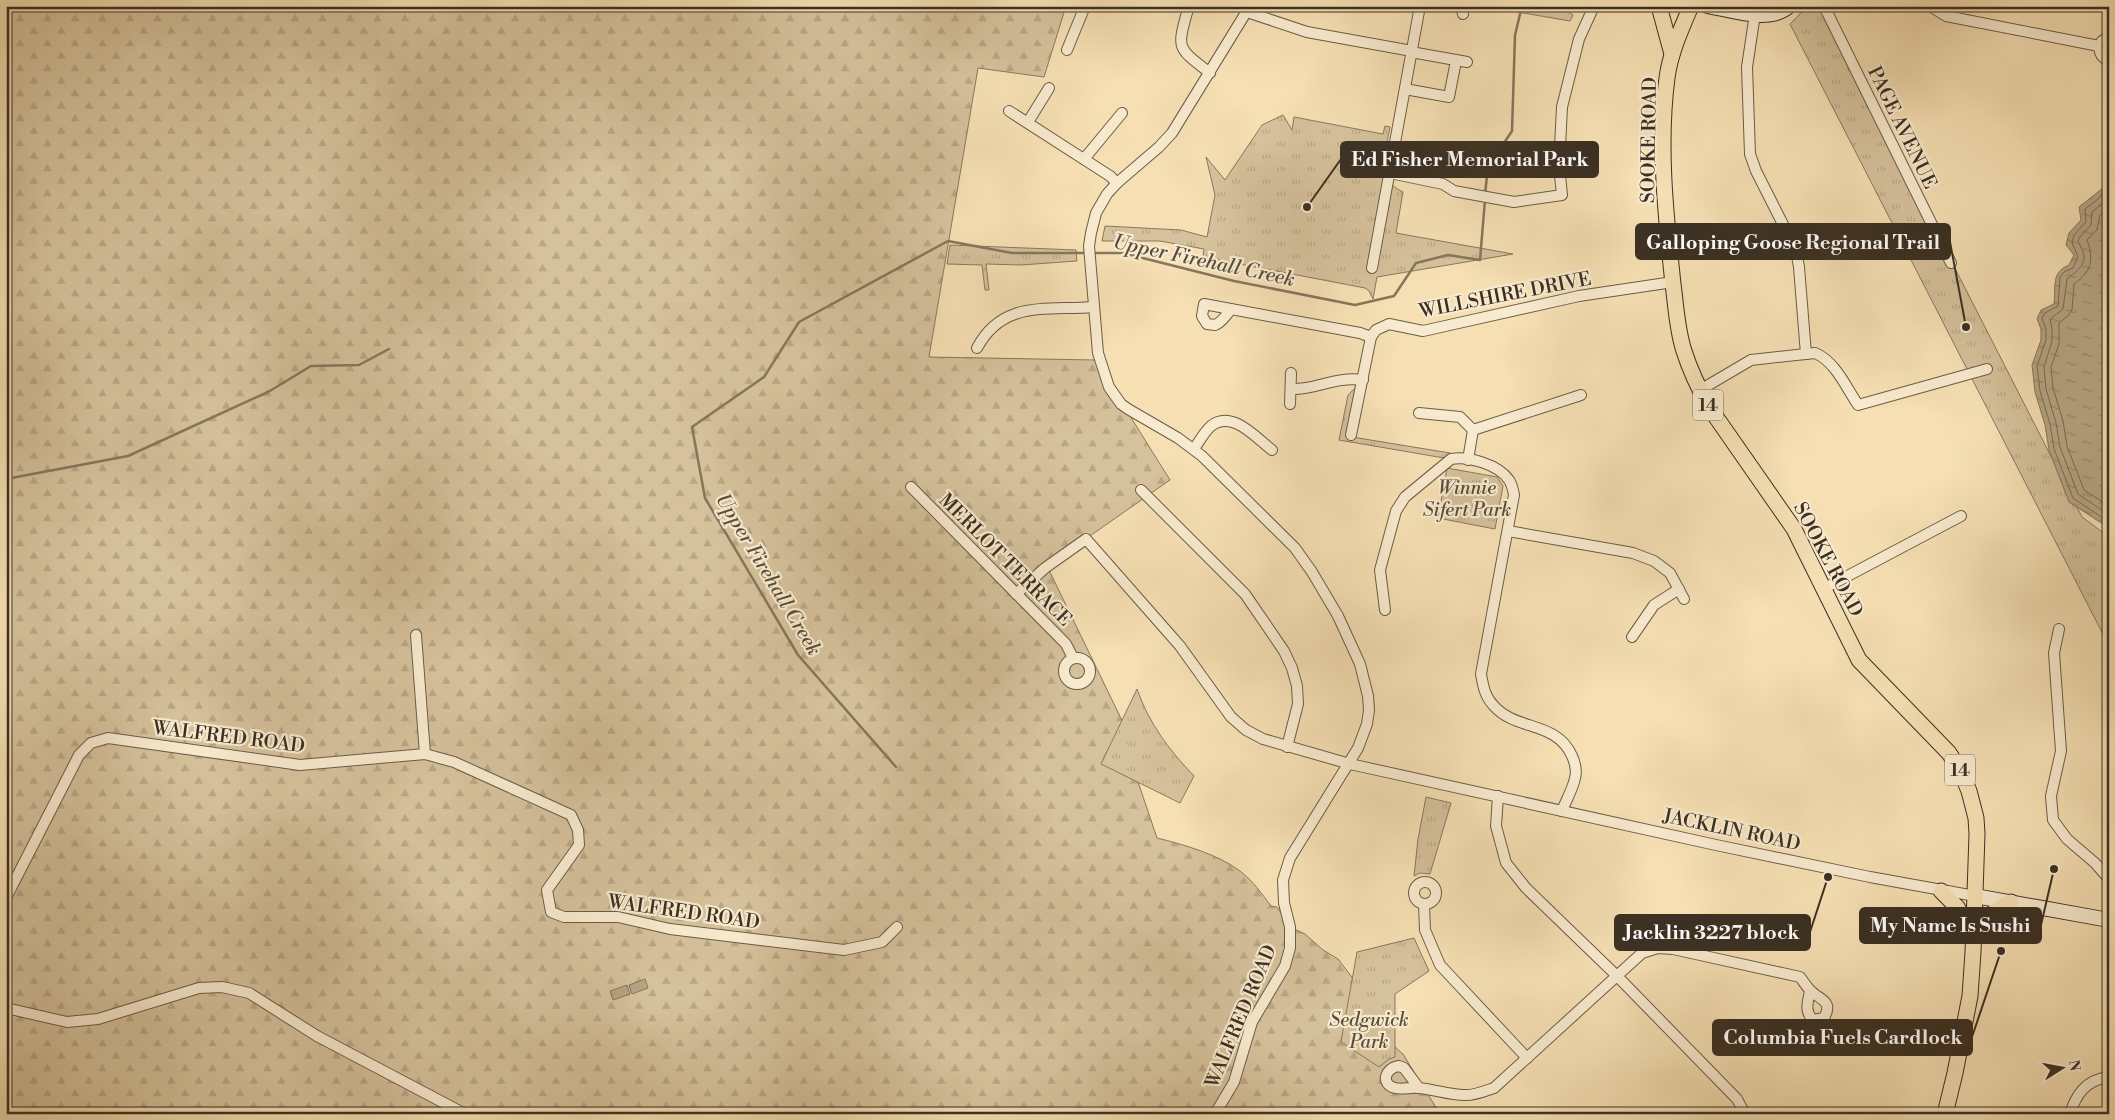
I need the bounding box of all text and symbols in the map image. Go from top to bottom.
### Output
street label: PAGE AVENUE [1862,62,1942,193]
street label: SOOKE ROAD [1636,77,1662,203]
callout: Ed Fisher Memorial Park [1341,142,1598,177]
text: Ed Fisher Memorial Park [1351,148,1589,173]
callout: Galloping Goose Regional Trail [1636,224,1950,259]
water label: Upper Firehall Creek [1110,230,1297,293]
text: Galloping Goose Regional Trail [1646,231,1940,256]
street label: WILLSHIRE DRIVE [1416,267,1593,324]
road number: 14 [1693,390,1723,420]
park label: Winnie Sifert Park [1423,476,1511,522]
street label: MERLOT TERRACE [934,488,1077,631]
water label: Upper Firehall Creek [709,489,826,661]
street label: SOOKE ROAD [1788,498,1868,621]
street label: WALFRED ROAD [150,716,306,758]
road number: 14 [1945,754,1975,786]
street label: JACKLIN ROAD [1660,804,1803,856]
street label: WALFRED ROAD [605,889,761,935]
callout: My Name Is Sushi [1860,908,2041,943]
text: My Name Is Sushi [1870,914,2031,939]
callout: Jacklin 3227 block [1615,915,1810,950]
text: Jacklin 3227 block [1621,921,1800,946]
street label: WALFRED ROAD [1200,941,1282,1093]
park label: Sedgwick Park [1329,1008,1409,1054]
callout: Columbia Fuels Cardlock [1713,1020,1972,1055]
text: Columbia Fuels Cardlock [1723,1026,1963,1051]
north arrow [2038,1042,2088,1092]
text: N [2064,1059,2084,1073]

